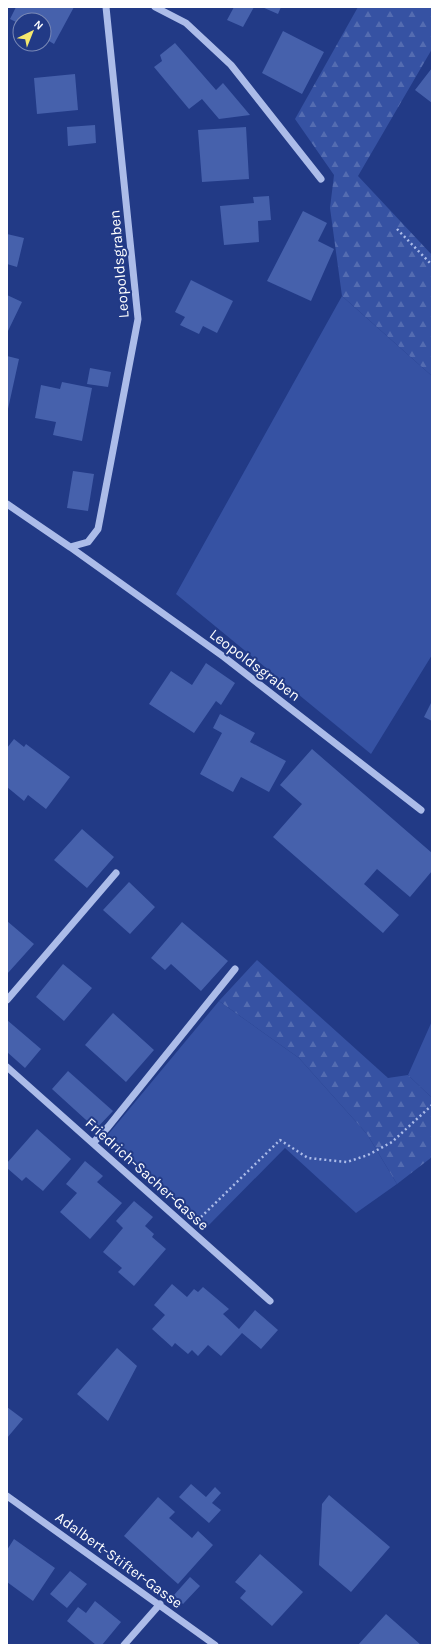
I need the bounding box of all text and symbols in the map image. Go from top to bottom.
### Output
north arrow [12,12,52,52]
text: N [31,18,46,32]
street label: Leopoldsgraben [105,209,133,319]
street label: Leopoldsgraben [206,625,304,705]
street label: Friedrich-Sacher-Gasse [81,1114,213,1234]
street label: Adalbert-Stifter-Gasse [52,1508,186,1612]

